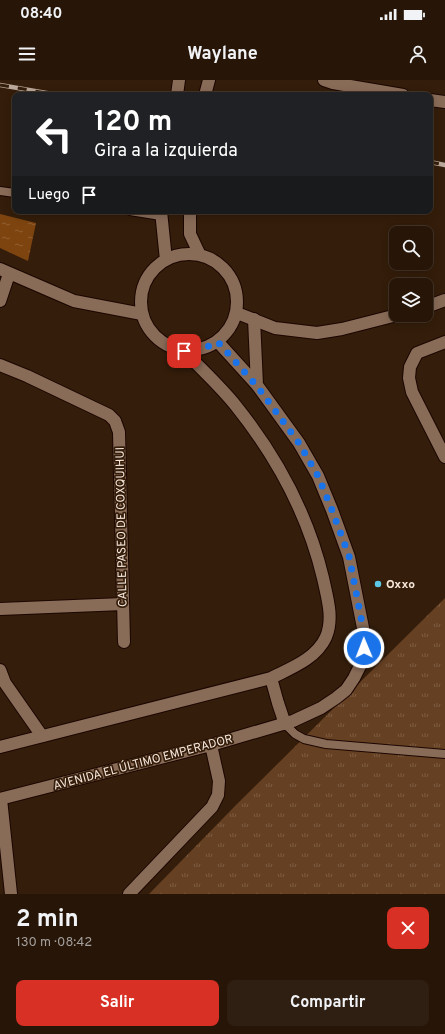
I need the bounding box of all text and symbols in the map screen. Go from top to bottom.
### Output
text: 08:40 [20,5,62,24]
icon: menu [16,43,38,65]
text: Waylane [187,43,258,66]
icon: person [407,43,429,65]
text: 120 m [94,105,172,141]
icon: left [28,108,80,160]
text: Gira a la izquierda [94,140,238,163]
icon: arrive [78,184,100,206]
text: Luego [28,186,70,205]
map controls [389,226,433,322]
button: search [389,226,433,270]
button: layers [389,278,433,322]
pin [167,334,201,368]
icon: arrive [173,340,195,362]
street label: CALLE PASEO DE COXQUIHUI [113,447,131,607]
place label: Oxxo [386,577,415,593]
marker: Oxxo [373,579,383,589]
position arrow [343,627,385,669]
street label: AVENIDA EL ÚLTIMO EMPERADOR [52,731,235,795]
text: 2 min [16,905,79,935]
button: close [387,907,429,949]
text: 130 m · 08:42 [16,935,92,951]
button: Salir [16,980,219,1026]
button: Compartir [227,980,429,1026]

